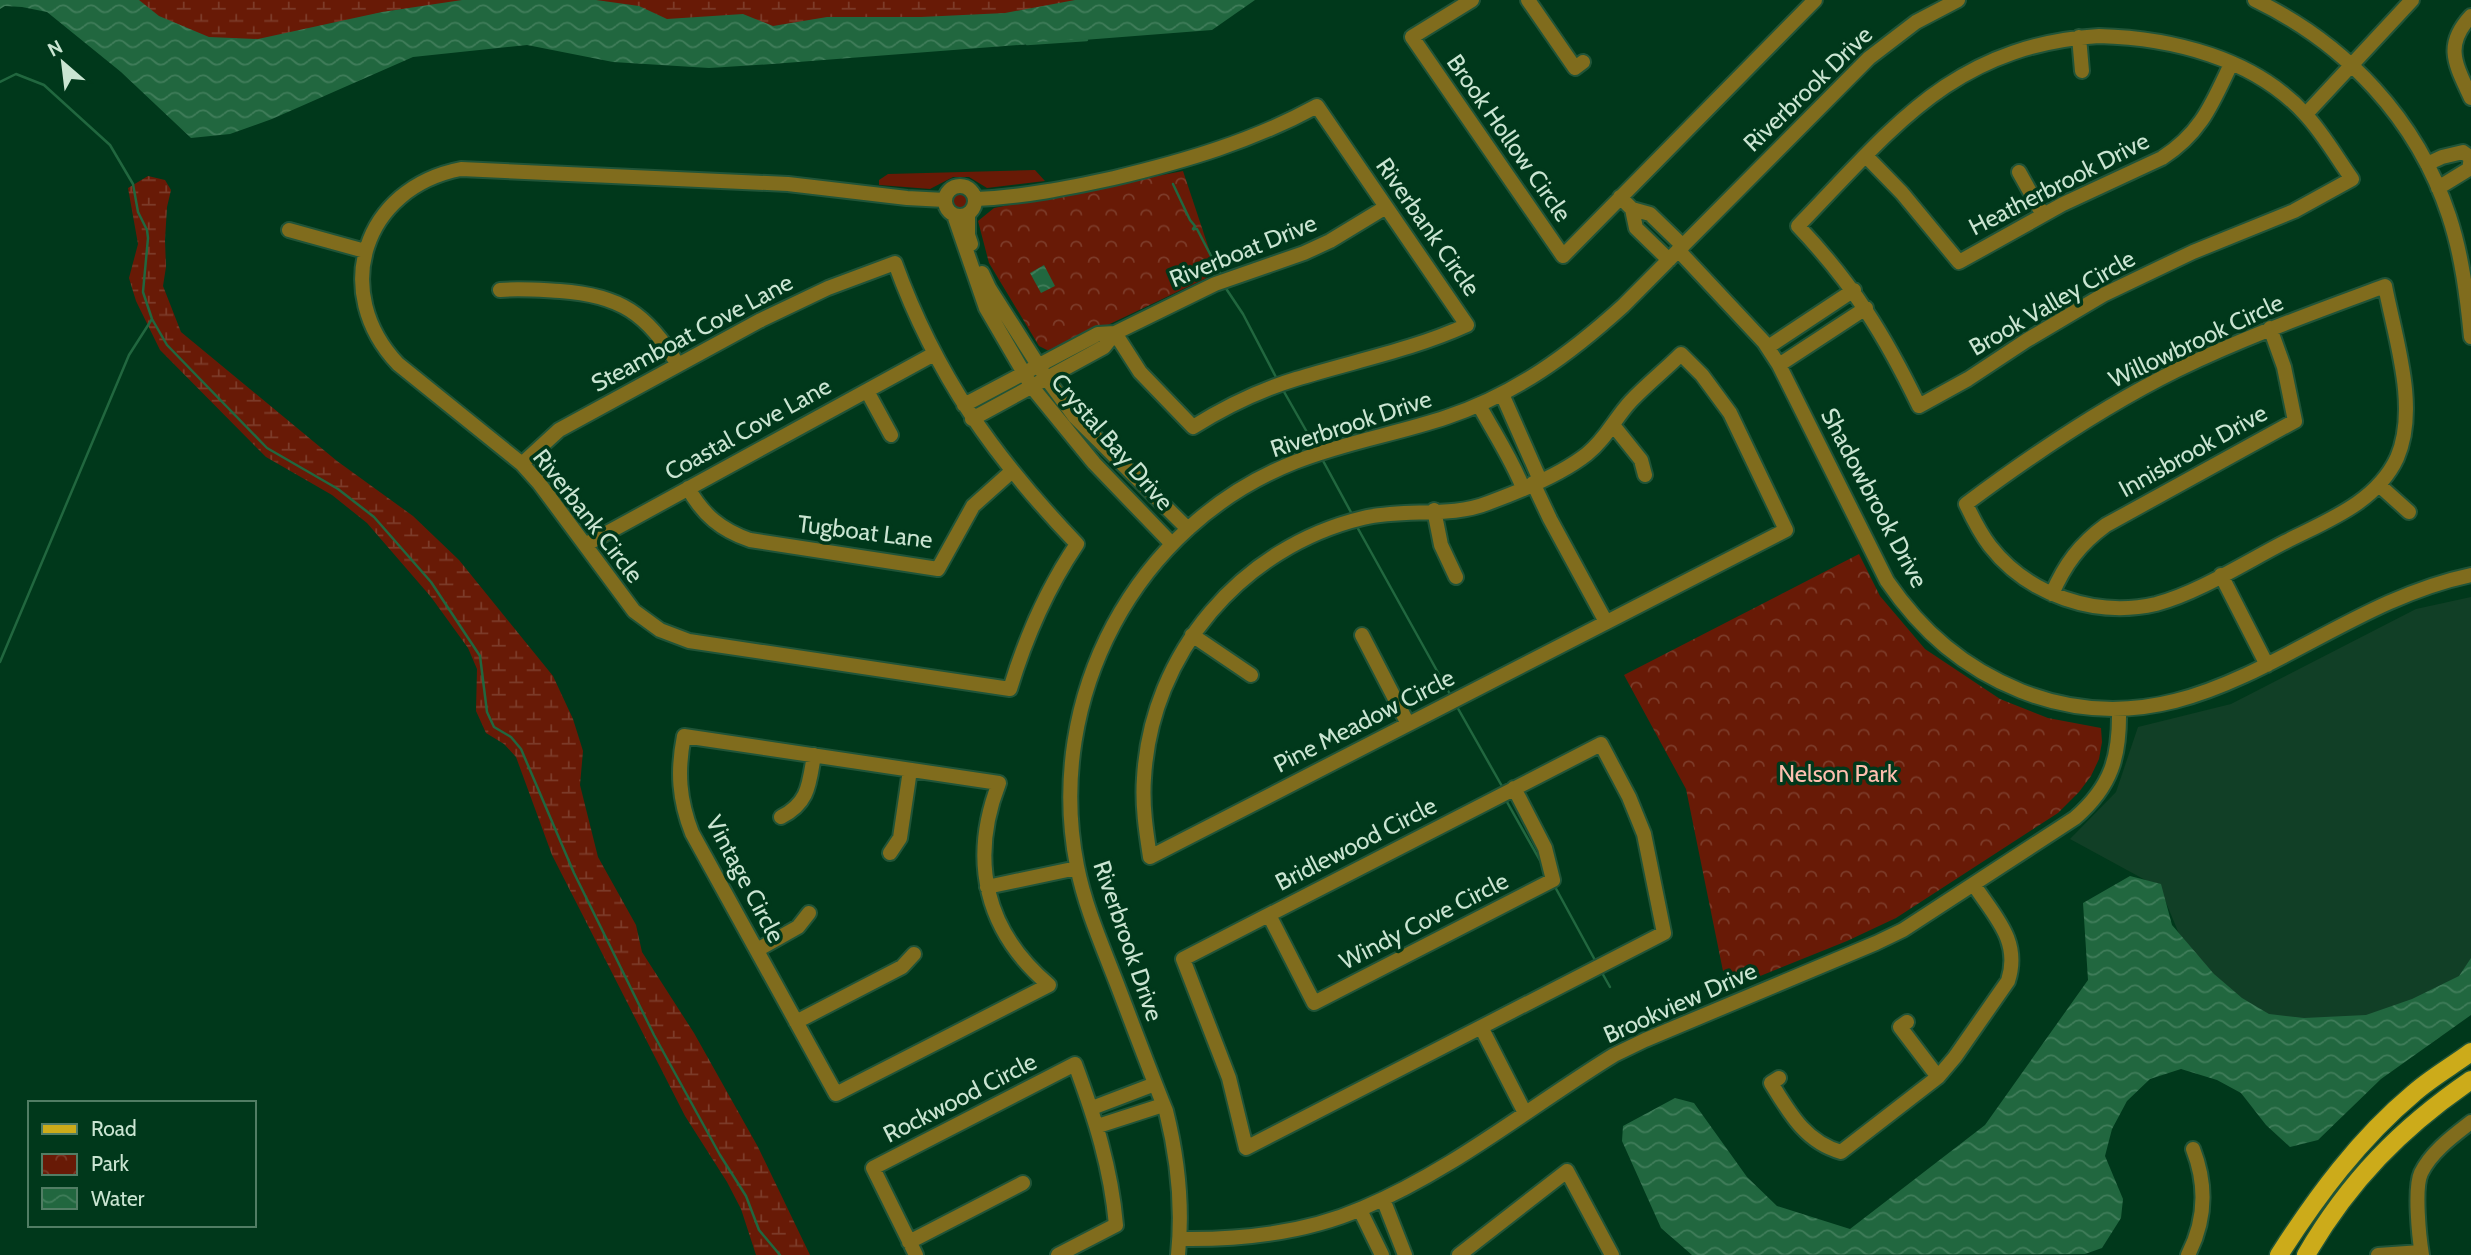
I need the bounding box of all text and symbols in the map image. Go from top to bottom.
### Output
street label: Riverbrook Drive [1737,20,1878,157]
north arrow [28,28,98,98]
text: N [44,35,67,62]
street label: Brook Hollow Circle [1441,48,1578,227]
street label: Heatherbrook Drive [1964,126,2154,241]
street label: Riverbank Circle [1370,152,1487,301]
street label: Riverboat Drive [1165,208,1321,293]
street label: Brook Valley Circle [1964,243,2140,362]
street label: Steamboat Cove Lane [586,267,797,398]
street label: Willowbrook Circle [2104,287,2288,394]
street label: Crystal Bay Drive [1045,367,1180,516]
street label: Coastal Cove Lane [659,371,836,486]
street label: Riverbrook Drive [1267,384,1435,463]
street label: Innisbrook Drive [2114,398,2272,503]
street label: Shadowbrook Drive [1815,403,1934,593]
street label: Riverbank Circle [527,443,650,588]
street label: Tugboat Lane [796,509,934,554]
street label: Pine Meadow Circle [1269,663,1459,779]
park label: Nelson Park [1778,759,1898,788]
street label: Bridlewood Circle [1270,790,1441,897]
street label: Vintage Circle [700,810,791,947]
street label: Riverbrook Drive [1087,857,1170,1025]
street label: Windy Cove Circle [1335,866,1513,976]
street label: Brookview Drive [1599,956,1761,1049]
street label: Rockwood Circle [878,1047,1041,1149]
legend [28,1101,256,1227]
text: Road [91,1116,137,1141]
text: Park [91,1151,129,1176]
text: Water [91,1186,145,1211]

